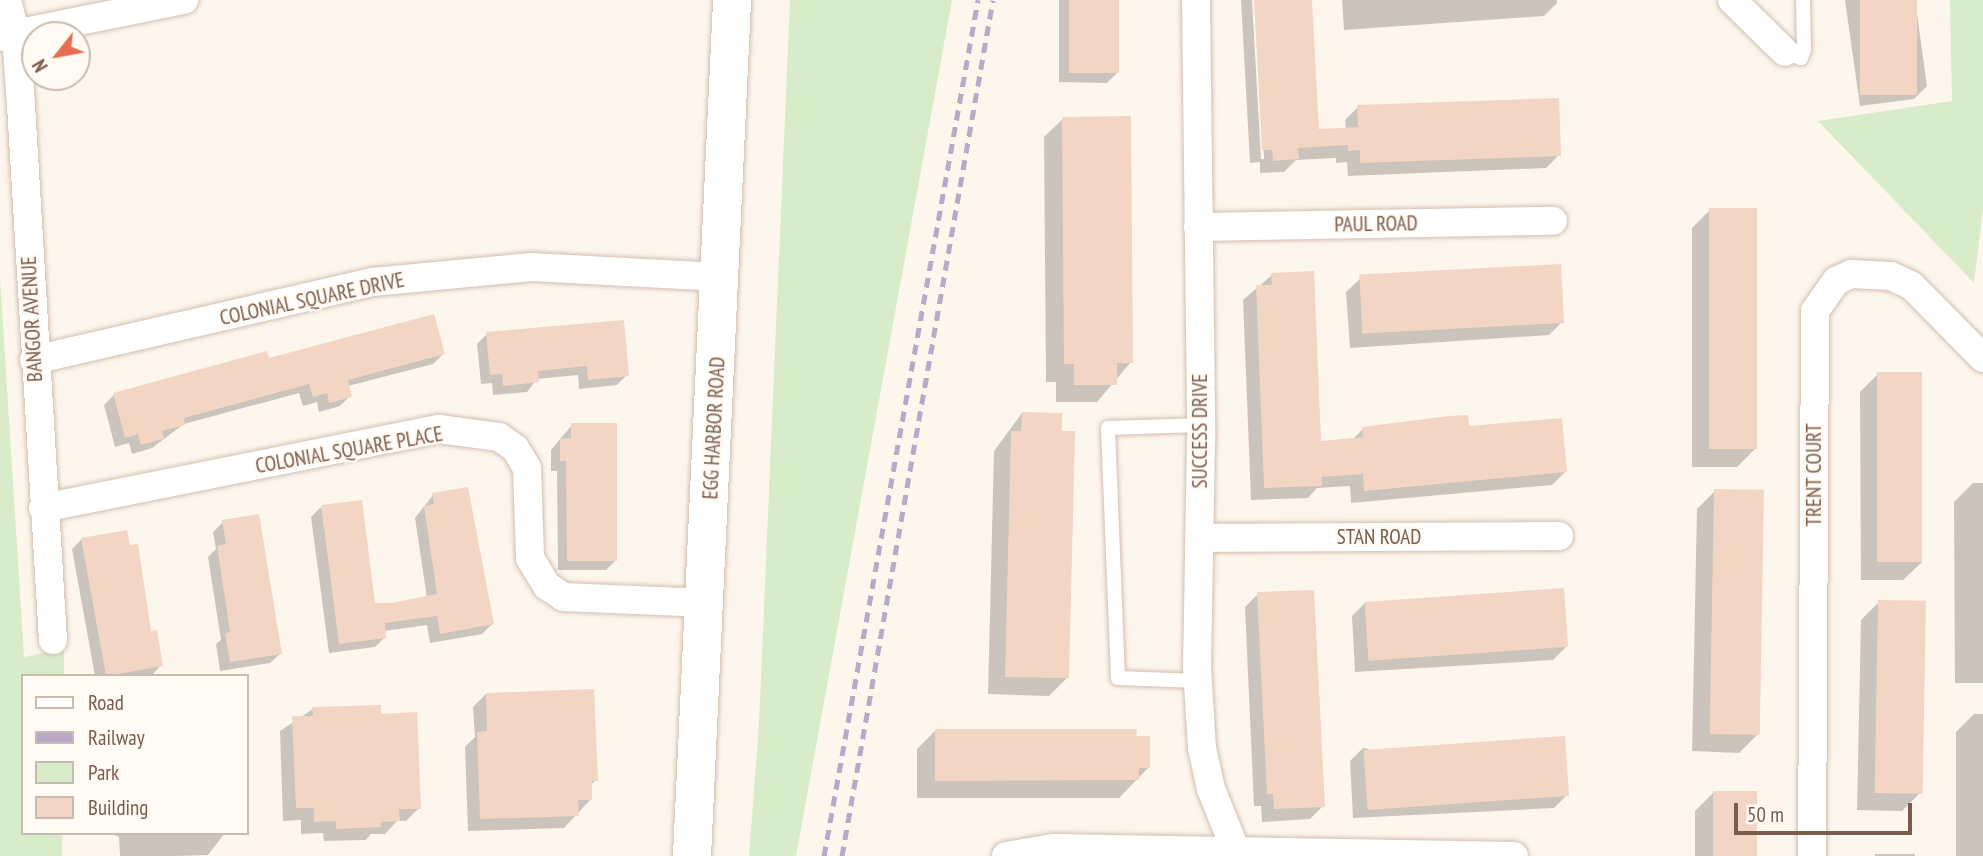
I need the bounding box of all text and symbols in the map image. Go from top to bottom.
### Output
north arrow [21,21,91,91]
text: N [27,55,53,76]
street label: PAUL ROAD [1334,211,1418,237]
street label: BANGOR AVENUE [16,255,48,383]
street label: COLONIAL SQUARE DRIVE [217,267,407,331]
street label: EGG HARBOR ROAD [698,356,730,500]
street label: SUCCESS DRIVE [1187,374,1213,488]
street label: COLONIAL SQUARE PLACE [253,421,445,479]
street label: TRENT COURT [1801,423,1827,527]
street label: STAN ROAD [1337,524,1421,550]
legend [21,674,248,835]
text: Road [88,689,124,716]
text: Railway [88,724,145,751]
text: Park [88,759,119,786]
scale bar [1738,790,1916,834]
text: Building [88,794,148,821]
text: 50 m [1747,801,1784,828]

